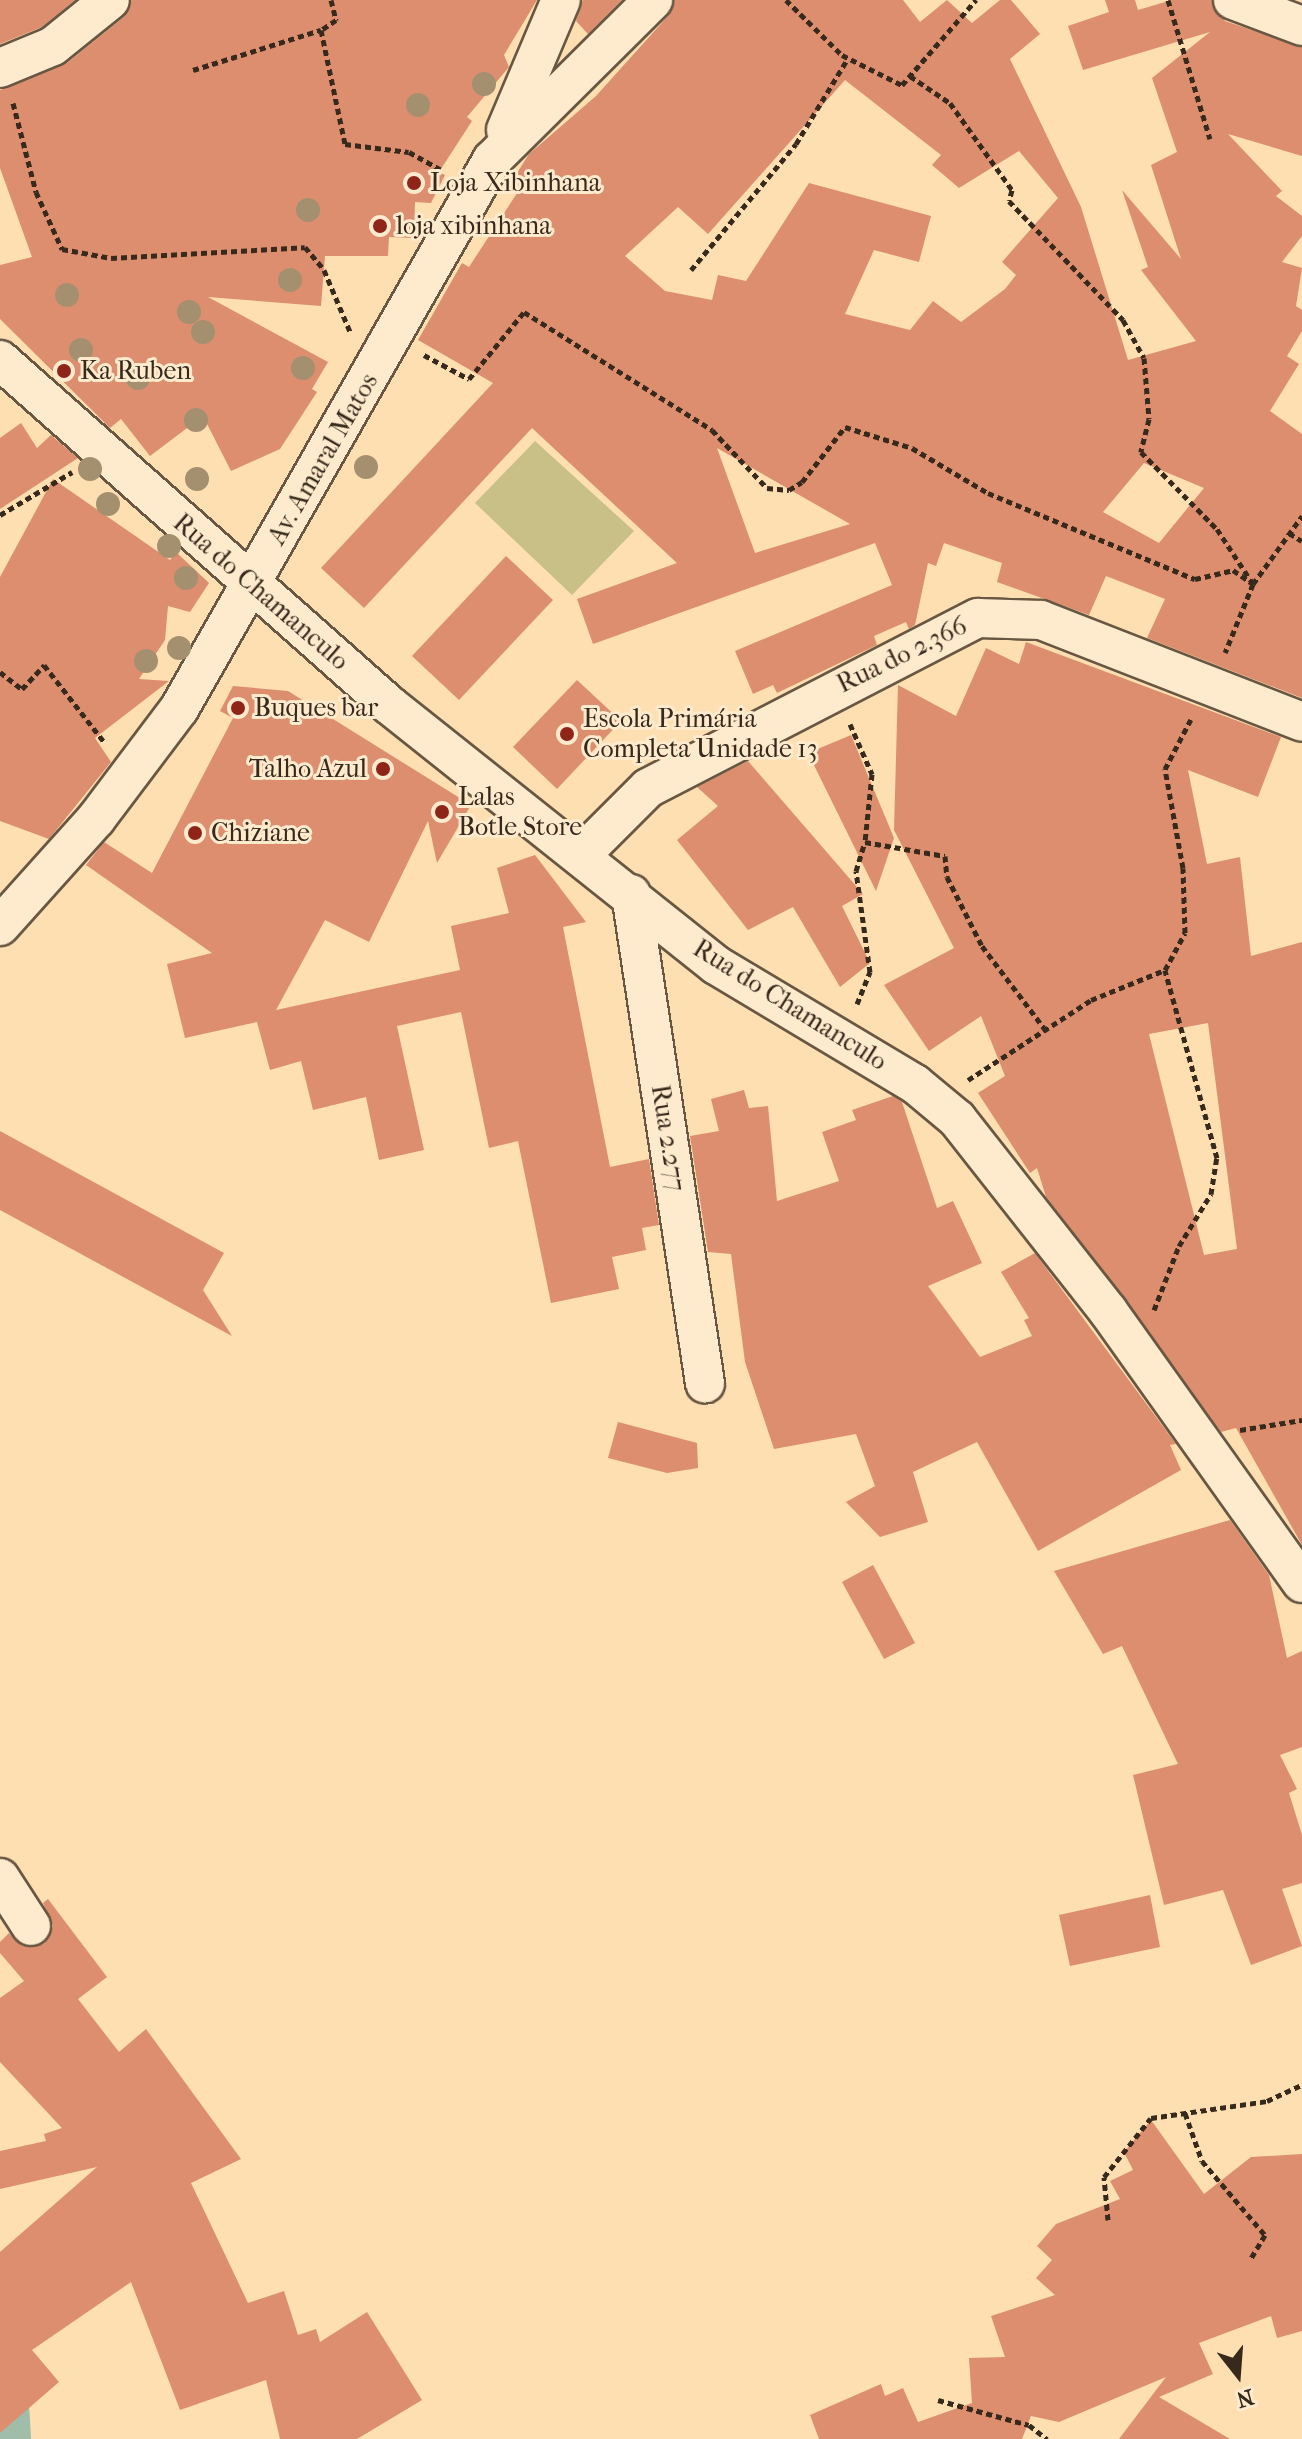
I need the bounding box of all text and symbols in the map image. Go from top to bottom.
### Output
place label: Loja Xibinhana [430,167,601,199]
marker: Loja Xibinhana [405,174,423,192]
place label: loja xibinhana [396,210,551,242]
marker: loja xibinhana [371,217,389,235]
place label: Ka Ruben [80,355,191,387]
marker: Ka Ruben [55,362,73,380]
street label: Av. Amaral Matos [261,368,385,550]
street label: Rua do Chamanculo [167,507,355,677]
street label: Rua do 2.366 [832,610,972,700]
place label: Buques bar [254,692,378,724]
marker: Buques bar [229,699,247,717]
place label: Escola Primária Completa Unidade 13 [583,703,817,764]
marker: Escola Primária Completa Unidade 13 [558,725,576,743]
place label: Talho Azul [249,753,367,785]
marker: Talho Azul [374,760,392,778]
place label: Lalas Botle Store [458,781,582,842]
marker: Lalas Botle Store [433,803,451,821]
place label: Chiziane [211,817,310,849]
marker: Chiziane [186,824,204,842]
street label: Rua do Chamanculo [687,933,893,1077]
street label: Rua 2.277 [644,1082,692,1194]
north arrow [1198,2335,1278,2415]
text: N [1233,2383,1257,2413]

